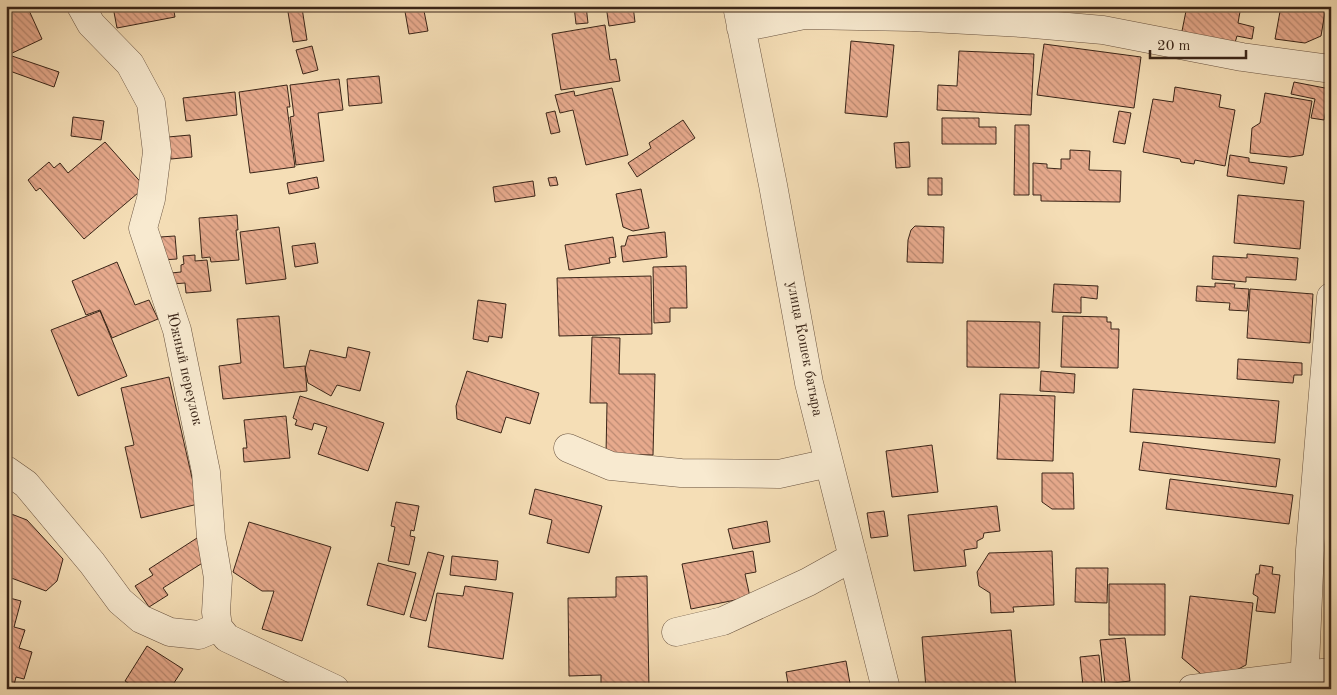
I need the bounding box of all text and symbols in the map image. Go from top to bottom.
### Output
scale bar [1150,28,1246,60]
text: 20 m [1157,39,1191,54]
street label: улица Кошек батыра [784,280,825,418]
street label: Южный переулок [164,311,204,427]

